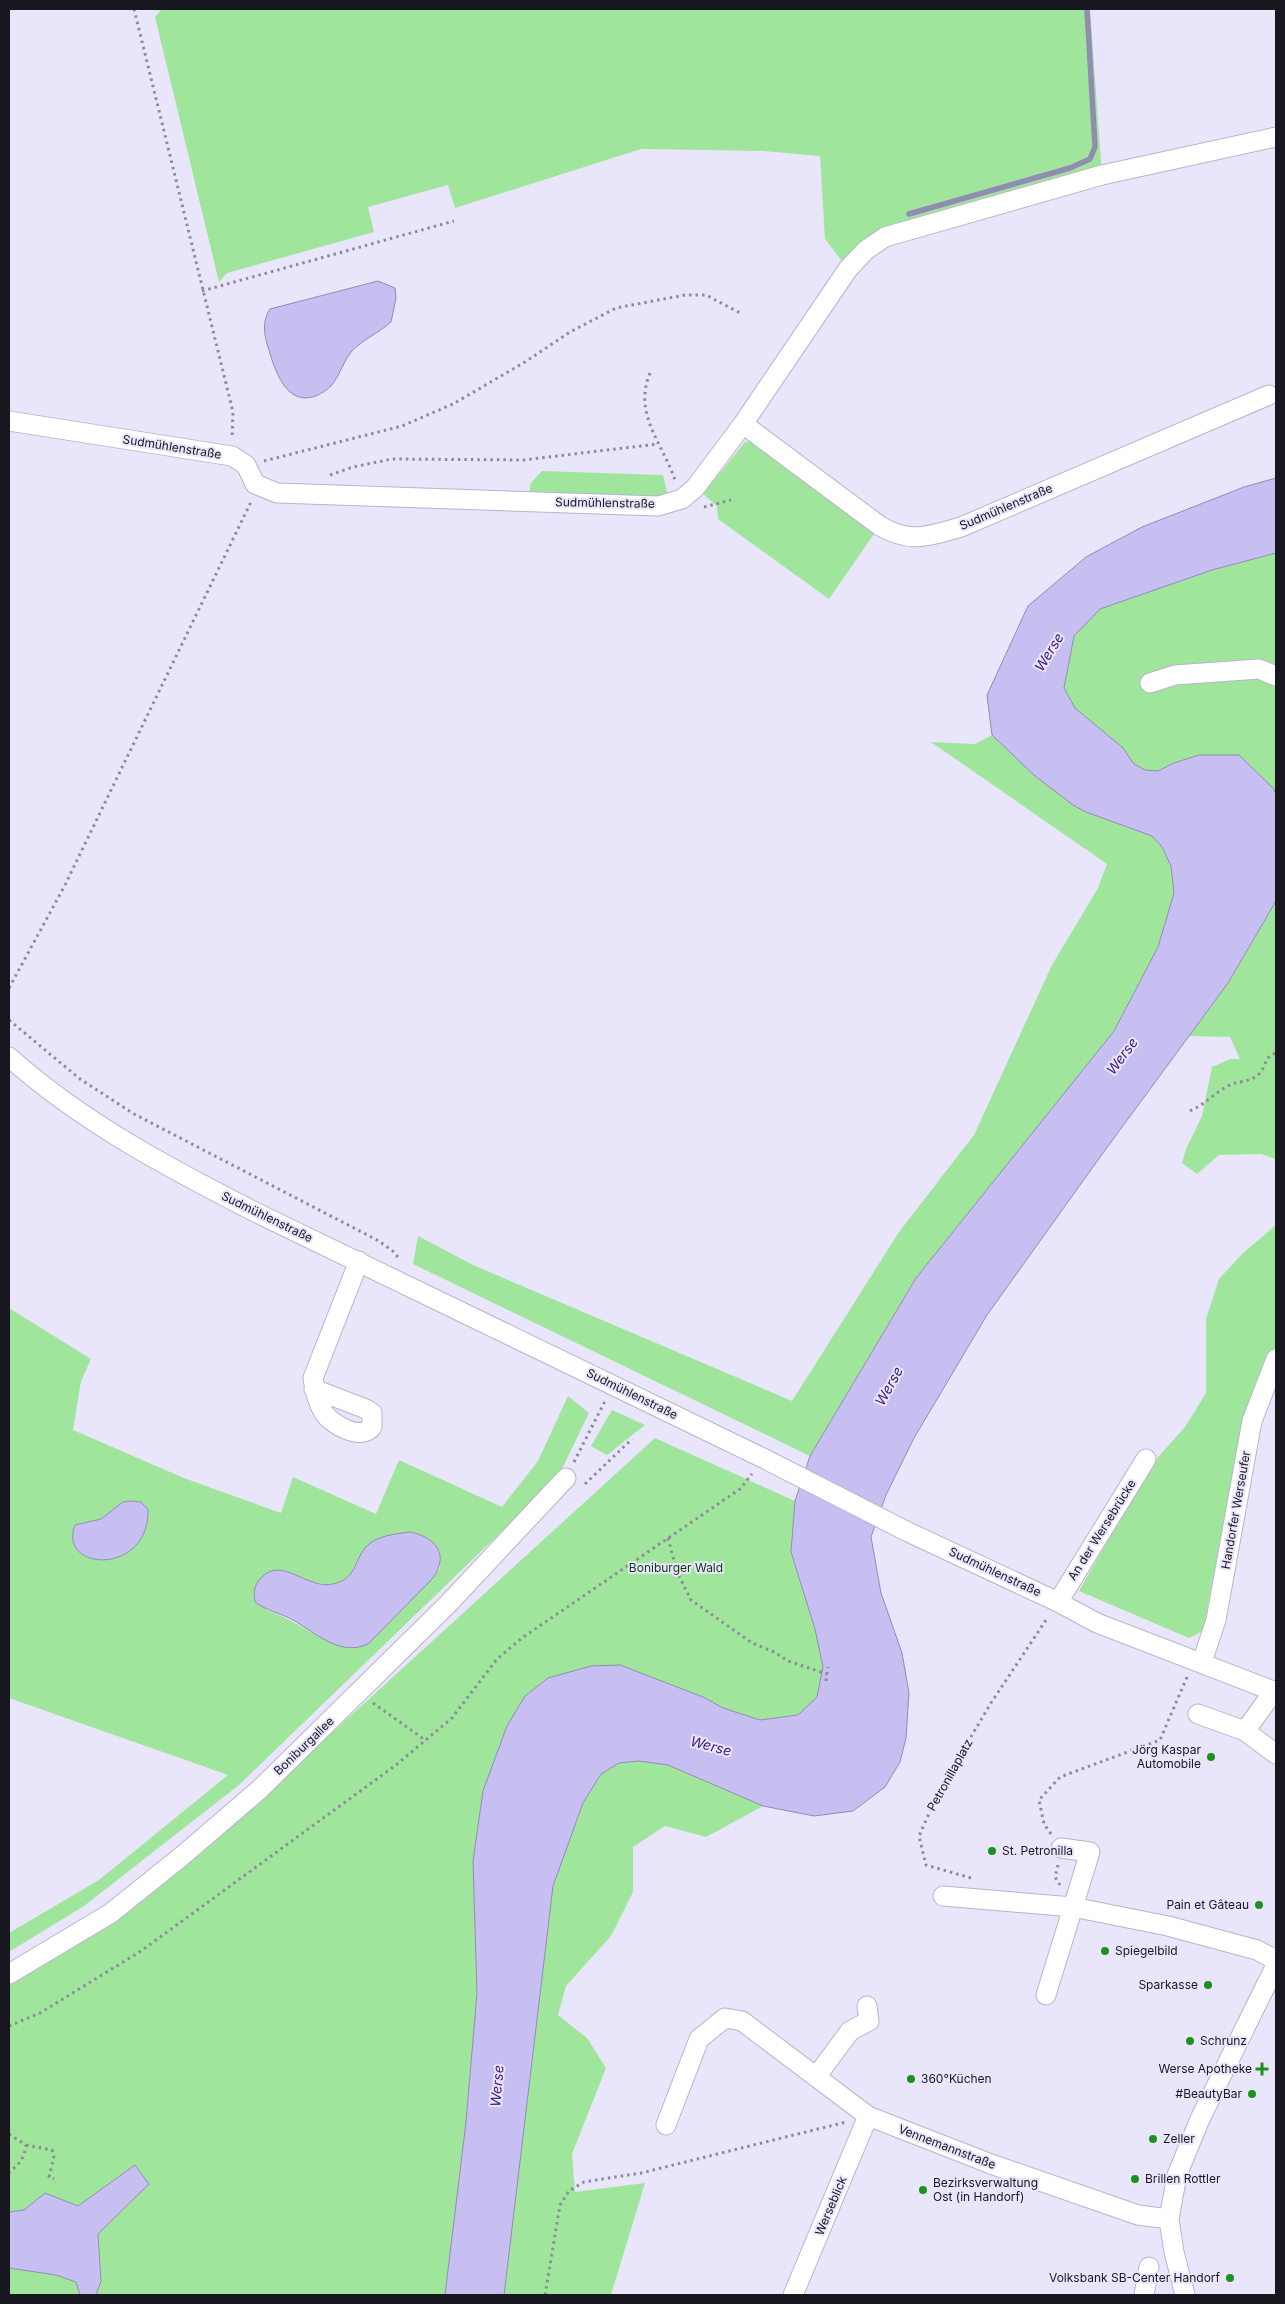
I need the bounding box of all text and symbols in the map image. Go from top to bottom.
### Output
street label: Sudmühlenstraße [122,431,223,462]
street label: Sudmühlenstraße [957,480,1055,533]
street label: Sudmühlenstraße [555,494,655,511]
water label: Werse [1030,629,1067,674]
water label: Werse [1102,1034,1141,1078]
street label: Sudmühlenstraße [219,1188,315,1245]
water label: Werse [871,1363,906,1408]
street label: Sudmühlenstraße [584,1365,680,1422]
street label: Handorfer Werseufer [1218,1449,1253,1570]
street label: An der Wersebrücke [1064,1477,1139,1583]
street label: Sudmühlenstraße [947,1544,1044,1599]
park label: Boniburger Wald [629,1560,723,1575]
street label: Boniburgallee [270,1713,337,1778]
water label: Werse [689,1732,734,1759]
street label: Petronillaplatz [924,1736,976,1813]
place label: Jörg Kaspar Automobile [1132,1742,1201,1771]
marker: Jörg Kaspar Automobile [1205,1751,1217,1763]
place label: St. Petronilla [1002,1843,1073,1858]
marker: St. Petronilla [986,1845,998,1857]
place label: Pain et Gâteau [1166,1897,1249,1912]
marker: Pain et Gâteau [1253,1899,1265,1911]
place label: Spiegelbild [1115,1943,1178,1958]
marker: Spiegelbild [1099,1945,1111,1957]
place label: Sparkasse [1138,1977,1198,1992]
marker: Sparkasse [1202,1979,1214,1991]
place label: Schrunz [1200,2033,1247,2048]
marker: Schrunz [1184,2035,1196,2047]
place label: Werse Apotheke [1158,2061,1252,2076]
marker: Werse Apotheke [1256,2063,1268,2075]
water label: Werse [486,2064,507,2108]
place label: 360°Küchen [921,2071,992,2086]
marker: 360°Küchen [905,2073,917,2085]
place label: #BeautyBar [1176,2086,1242,2101]
marker: #BeautyBar [1246,2088,1258,2100]
street label: Vennemannstraße [896,2121,998,2172]
place label: Zeller [1163,2131,1195,2146]
marker: Zeller [1147,2133,1159,2145]
place label: Brillen Rottler [1145,2171,1221,2186]
marker: Brillen Rottler [1129,2173,1141,2185]
street label: Werseblick [811,2174,850,2238]
place label: Bezirksverwaltung Ost (in Handorf) [933,2175,1038,2204]
marker: Bezirksverwaltung Ost (in Handorf) [917,2184,929,2196]
place label: Volksbank SB-Center Handorf [1049,2270,1221,2285]
marker: Volksbank SB-Center Handorf [1224,2272,1236,2284]

